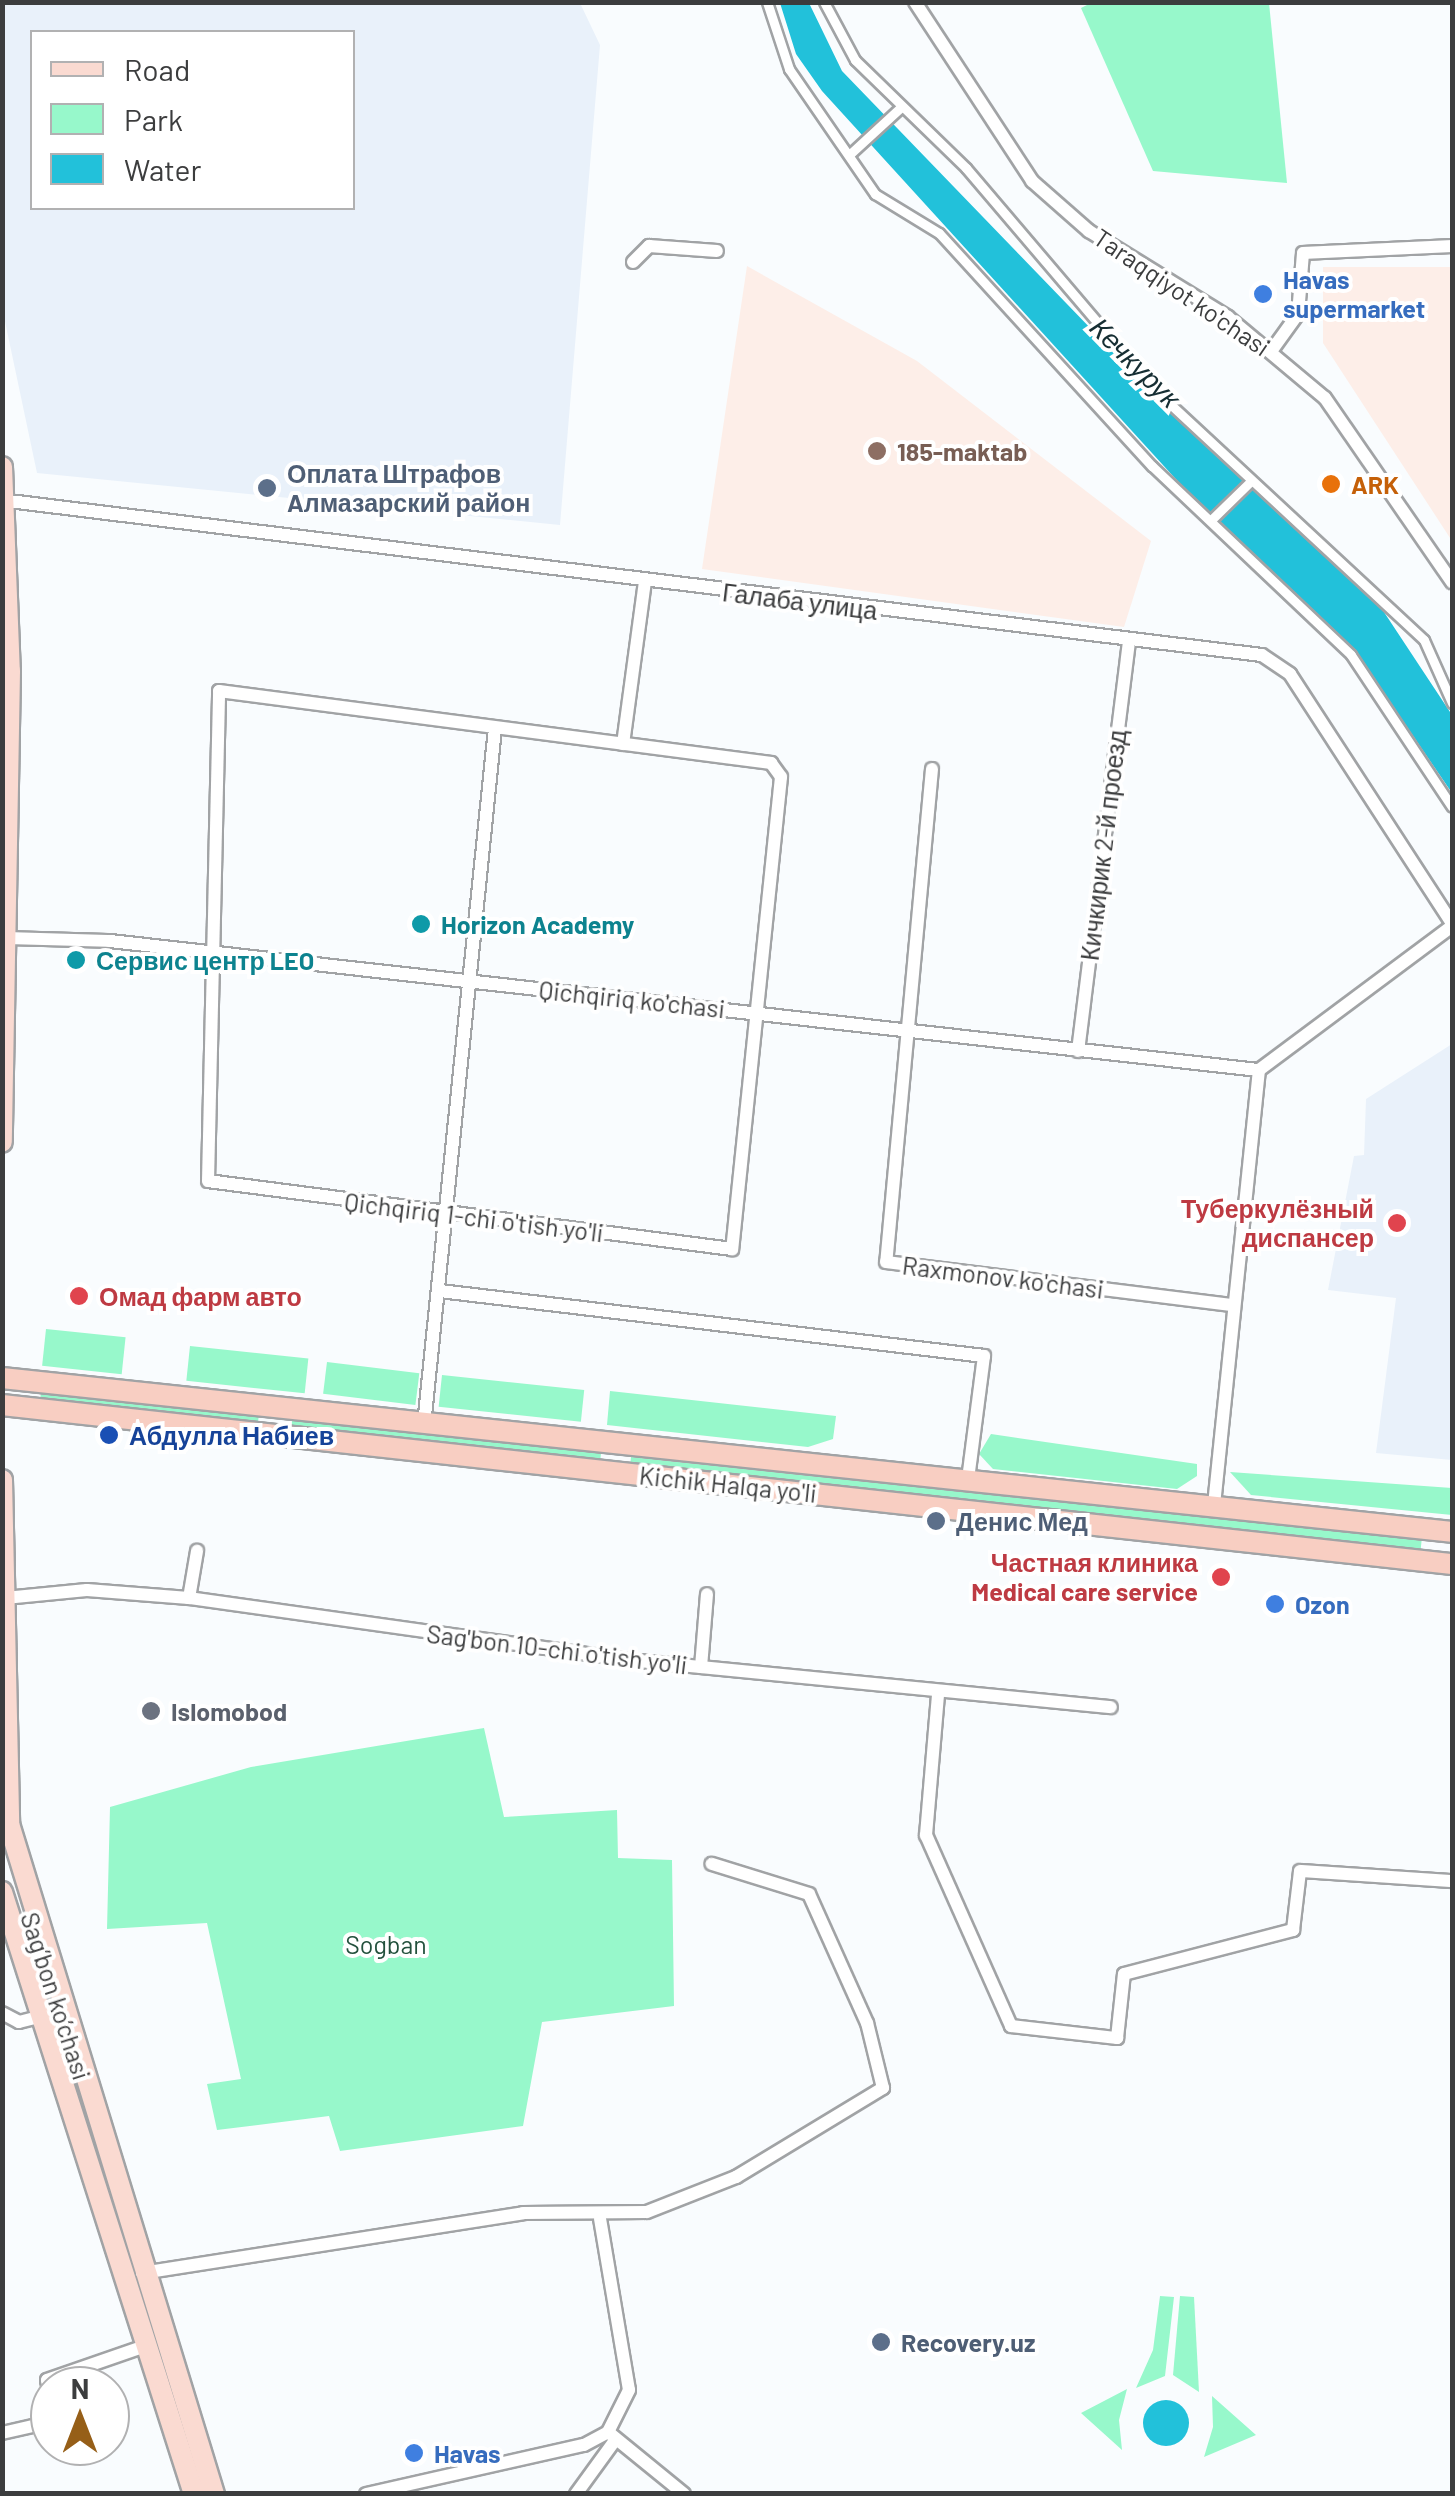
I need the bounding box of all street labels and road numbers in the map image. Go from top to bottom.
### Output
street label: Taraqqiyot ko'chasi [1088,222,1276,362]
street label: Галаба улица [721,577,879,625]
street label: Кичкирик 2-й проезд [1074,728,1132,962]
street label: Qichqiriq ko'chasi [538,974,726,1024]
street label: Qichqiriq 1-chi o'tish yo'li [343,1186,605,1248]
street label: Raxmonov ko'chasi [901,1250,1105,1304]
street label: Kichik Halqa yo'li [638,1460,818,1508]
street label: Sag'bon 10-chi o'tish yo'li [425,1618,689,1680]
street label: Sag’bon ko’chasi [15,1908,97,2084]

